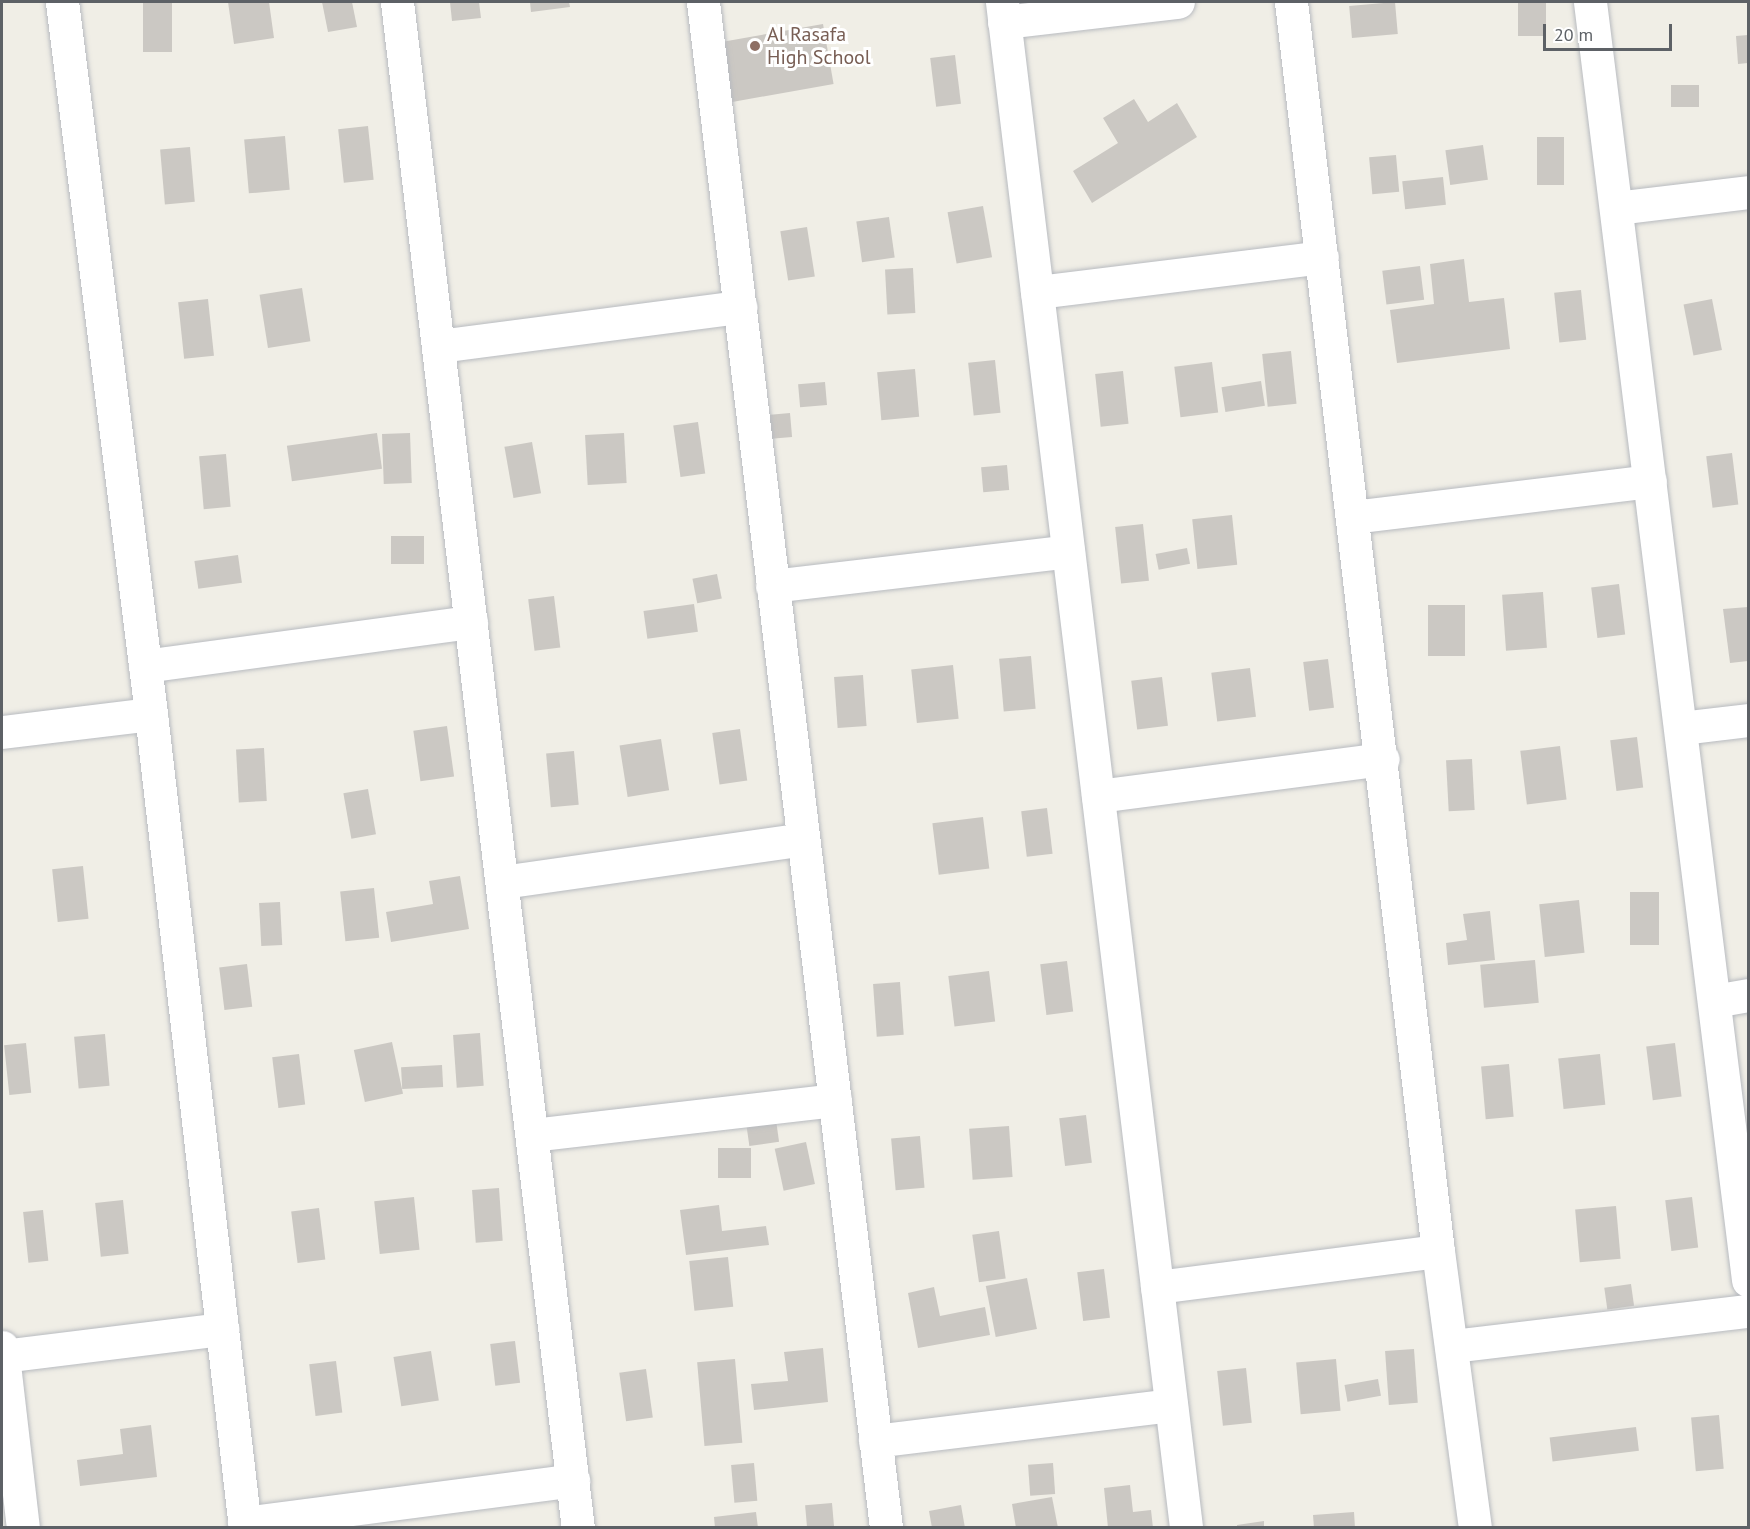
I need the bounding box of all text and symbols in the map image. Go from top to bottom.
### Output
scale bar [1546,12,1675,50]
place label: Al Rasafa High School [767,22,871,69]
text: 20 m [1554,23,1593,46]
marker: Al Rasafa High School [748,39,762,53]

